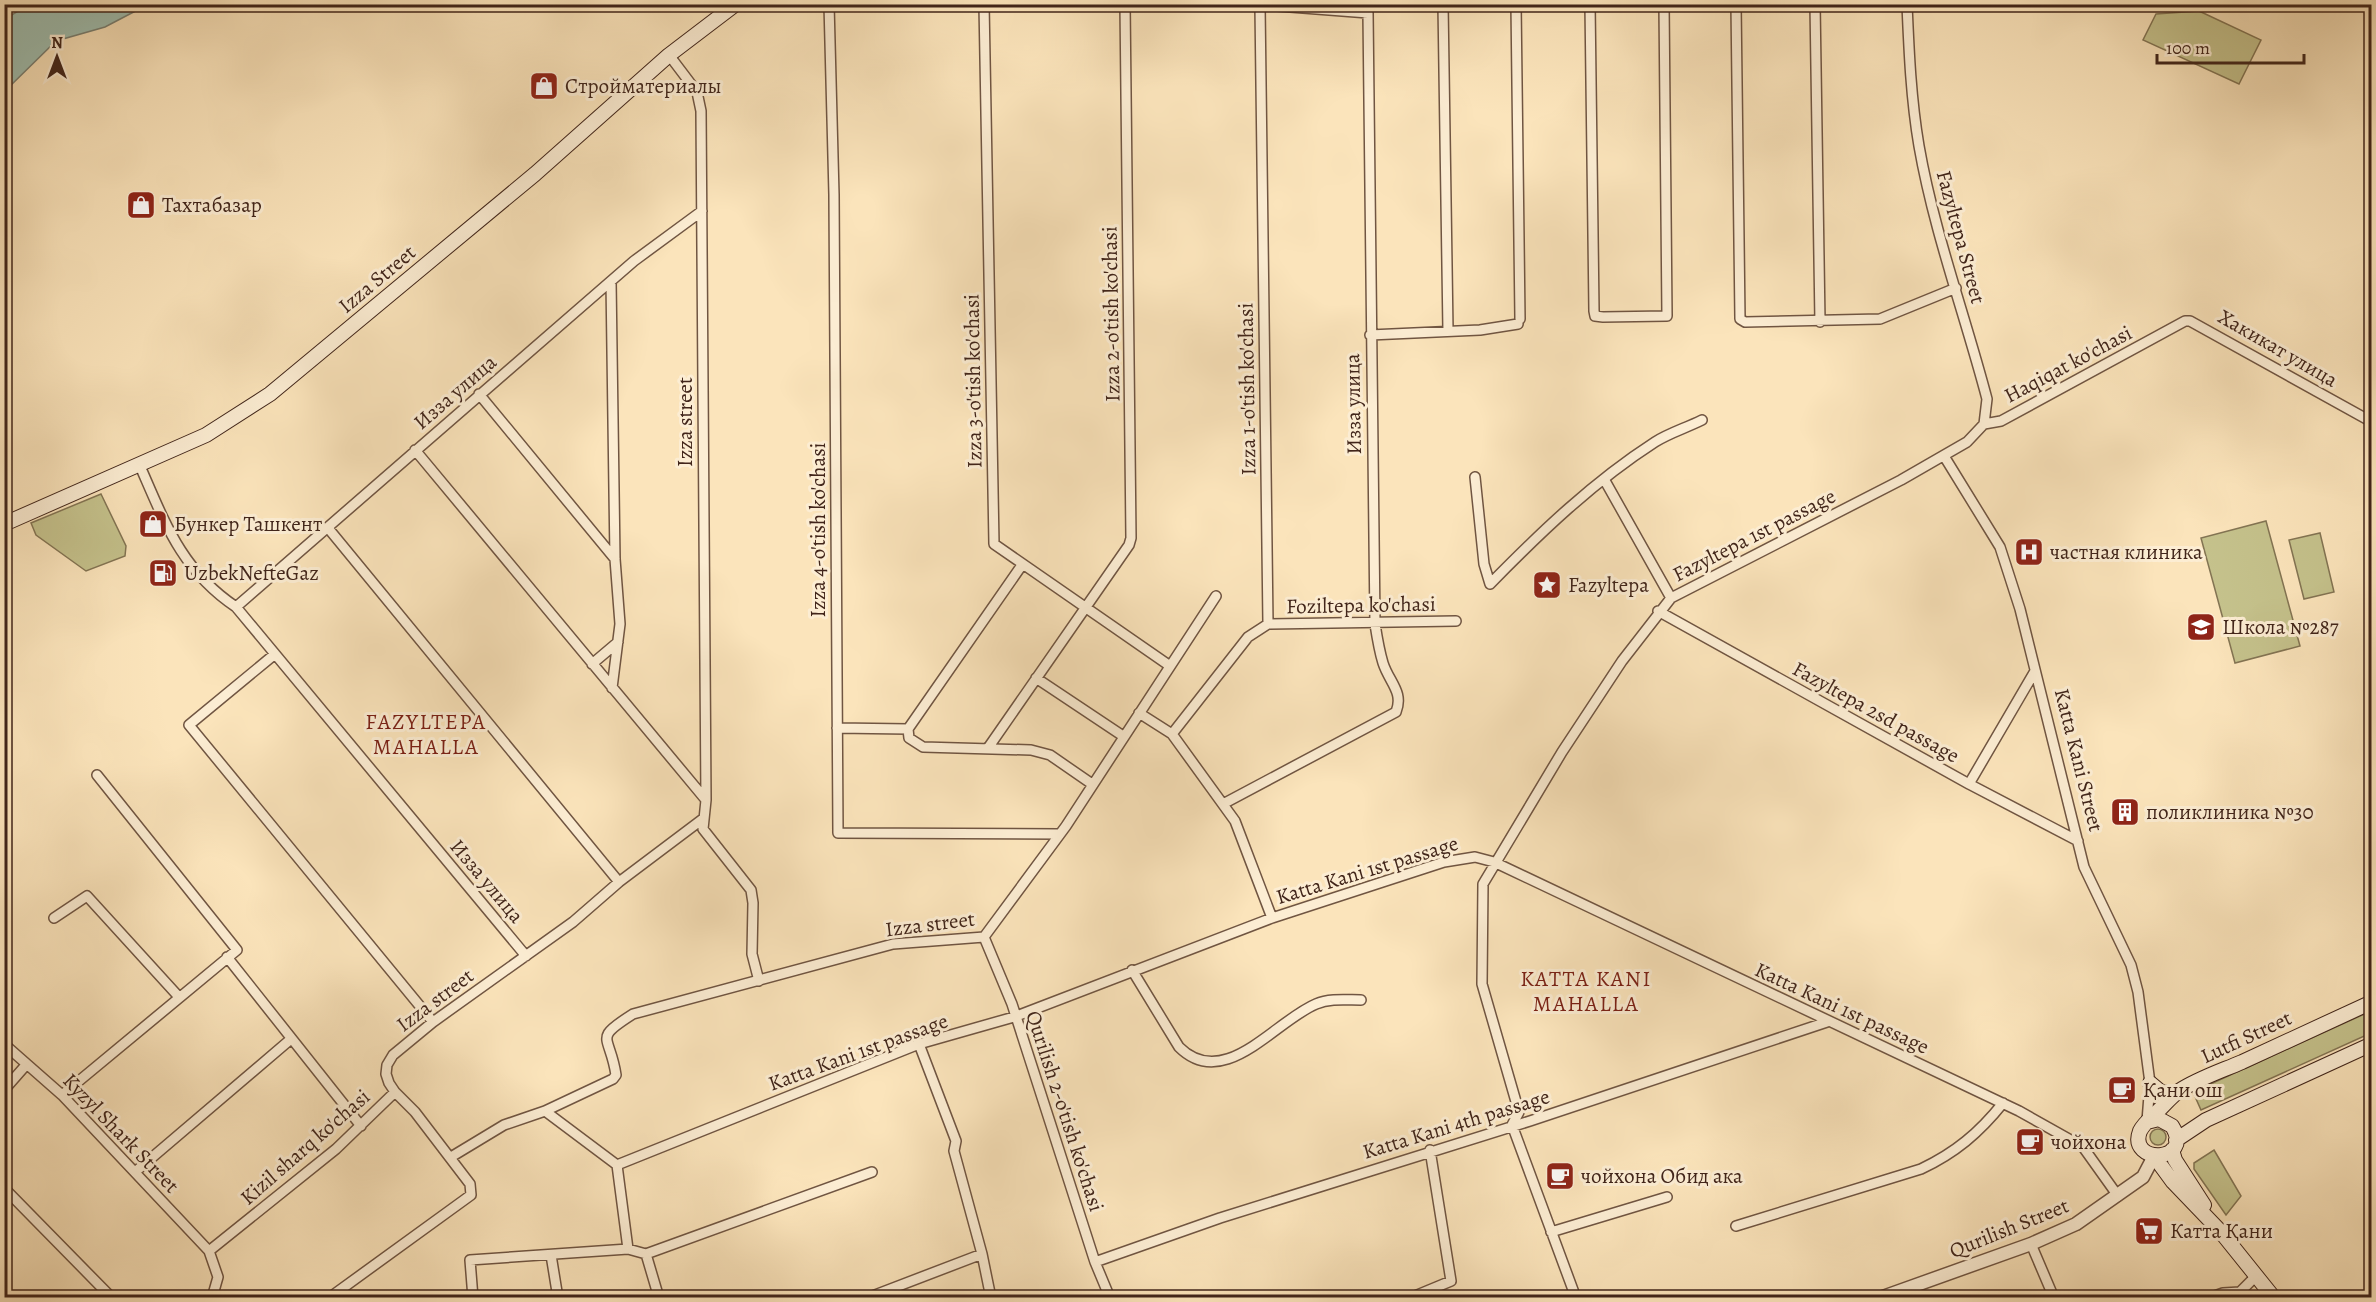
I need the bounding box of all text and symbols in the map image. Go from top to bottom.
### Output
north arrow [27,27,87,87]
scale bar [2157,27,2304,65]
text: N [51,32,63,54]
text: 100 m [2166,36,2210,60]
shop icon: Стройматериалы [528,70,560,102]
place label: Стройматериалы [565,72,722,100]
street label: Fazyltepa Street [1930,167,1992,307]
shop icon: Тахтабазар [125,189,157,221]
place label: Тахтабазар [162,191,262,219]
street label: Izza 2-o'tish ko'chasi [1095,226,1127,402]
street label: Izza Street [333,239,421,319]
street label: Izza 3-o'tish ko'chasi [957,294,989,468]
street label: Izza 1-o'tish ko'chasi [1231,302,1263,476]
street label: Хакикат улица [2213,302,2343,394]
street label: Haqiqat ko'chasi [1999,319,2137,409]
street label: Изза улица [408,348,503,436]
street label: Изза улица [1338,353,1368,455]
street label: Izza street [671,377,699,467]
street label: Izza 4-o'tish ko'chasi [804,442,832,618]
street label: Fazyltepa 1st passage [1668,482,1840,588]
shop icon: Бункер Ташкент [137,508,169,540]
place label: Бункер Ташкент [174,510,322,538]
hospital icon: частная клиника [2013,536,2045,568]
place label: частная клиника [2050,538,2203,566]
fuel station icon: UzbekNefteGaz [147,557,179,589]
place label: UzbekNefteGaz [184,559,319,587]
place icon: Fazyltepa [1531,569,1563,601]
place label: Fazyltepa [1568,571,1649,599]
street label: Foziltepa ko'chasi [1286,590,1436,620]
school or university icon: Школа №287 [2185,611,2217,643]
place label: Школа №287 [2222,613,2339,641]
street label: Fazyltepa 2sd passage [1788,655,1964,769]
street label: Katta Kani Street [2048,686,2110,835]
district label: FAZYLTEPA MAHALLA [365,707,487,762]
building icon: поликлиника №30 [2109,796,2141,828]
place label: поликлиника №30 [2146,798,2314,826]
street label: Katta Kani 1st passage [1272,829,1462,911]
street label: Изза улица [444,833,530,929]
street label: Izza street [884,905,976,943]
street label: Katta Kani 1st passage [1750,955,1934,1061]
street label: Izza street [391,962,479,1038]
district label: KATTA KANI MAHALLA [1520,964,1652,1019]
street label: Lutfi Street [2196,1004,2296,1070]
street label: Katta Kani 1st passage [764,1007,952,1097]
street label: Qurilish 2-o'tish ko'chasi [1019,1007,1111,1215]
street label: Kyzyl Shark Street [57,1067,185,1199]
cafe icon: Қани ош [2106,1074,2138,1106]
place label: Қани ош [2143,1076,2223,1104]
street label: Katta Kani 4th passage [1359,1082,1553,1166]
street label: Kizil sharq ko'chasi [234,1083,376,1211]
cafe icon: чойхона [2014,1126,2046,1158]
place label: чойхона [2051,1128,2127,1156]
cafe icon: чойхона Обид ака [1544,1160,1576,1192]
place label: чойхона Обид ака [1581,1162,1743,1190]
street label: Qurilish Street [1945,1191,2073,1265]
supermarket icon: Катта Қани [2133,1215,2165,1247]
place label: Катта Қани [2170,1217,2273,1245]

